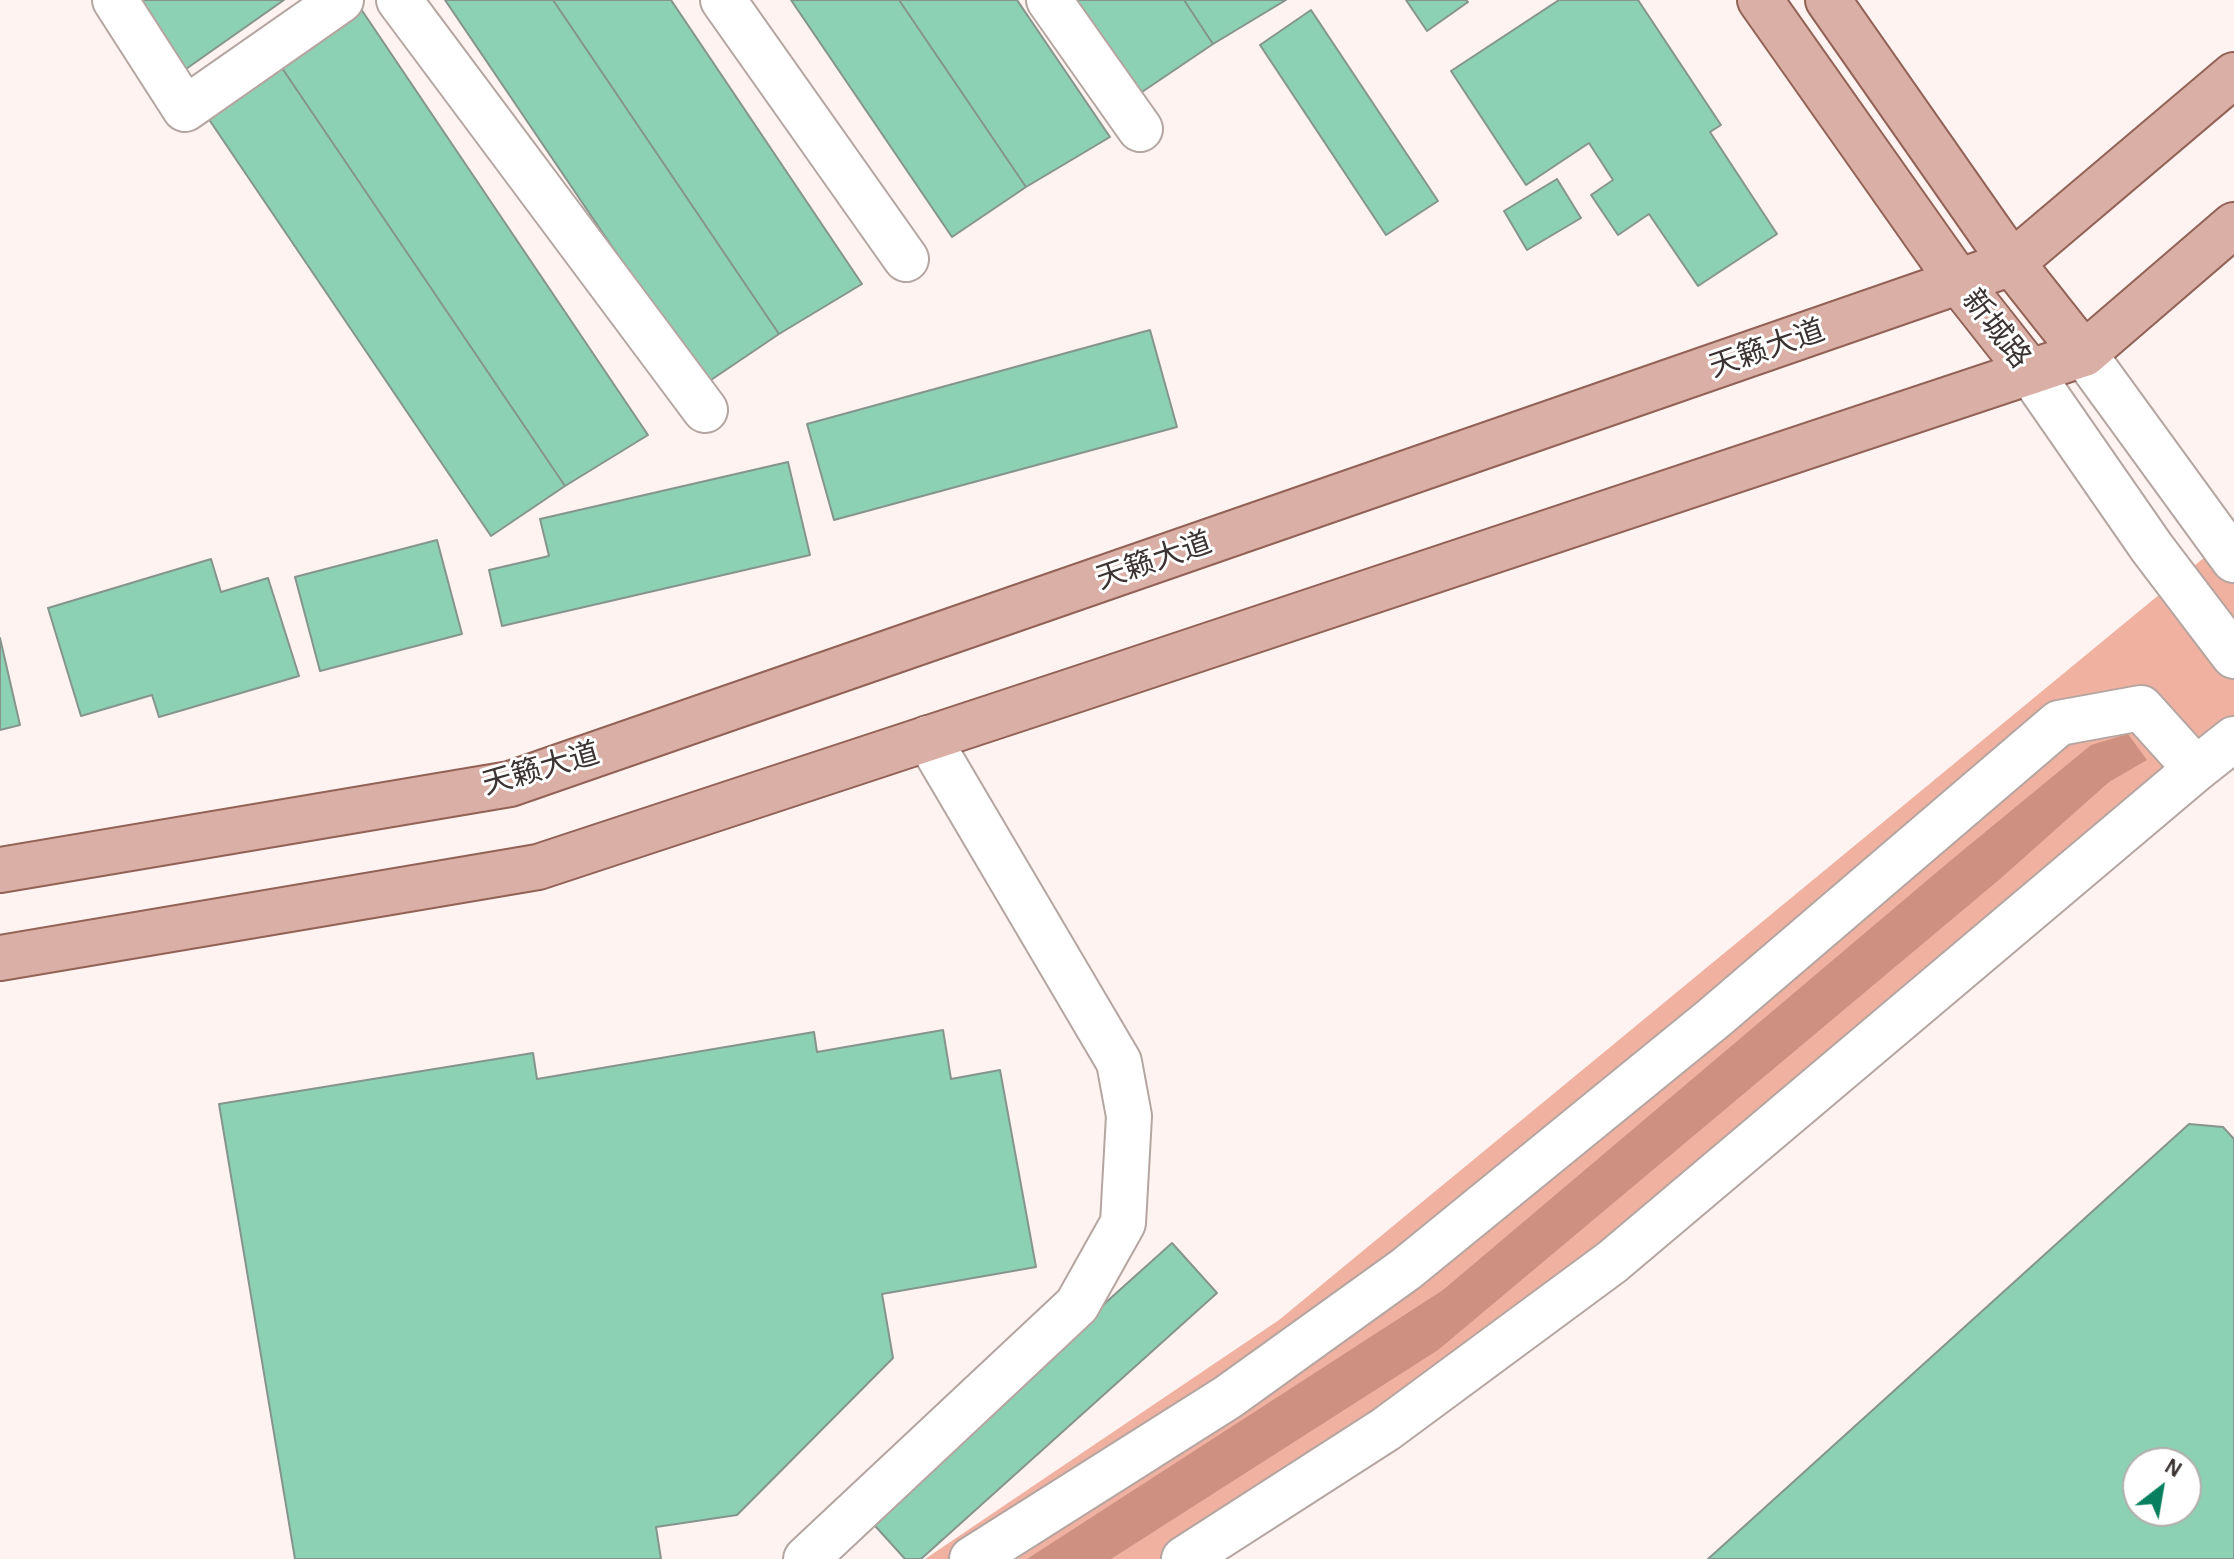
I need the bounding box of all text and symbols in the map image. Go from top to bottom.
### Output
street label: 新城路 [1954,282,2038,376]
street label: 天籁大道 [1704,312,1830,386]
street label: 天籁大道 [1091,524,1217,598]
street label: 天籁大道 [478,735,604,803]
north arrow [2122,1447,2202,1527]
text: N [2161,1455,2186,1482]

